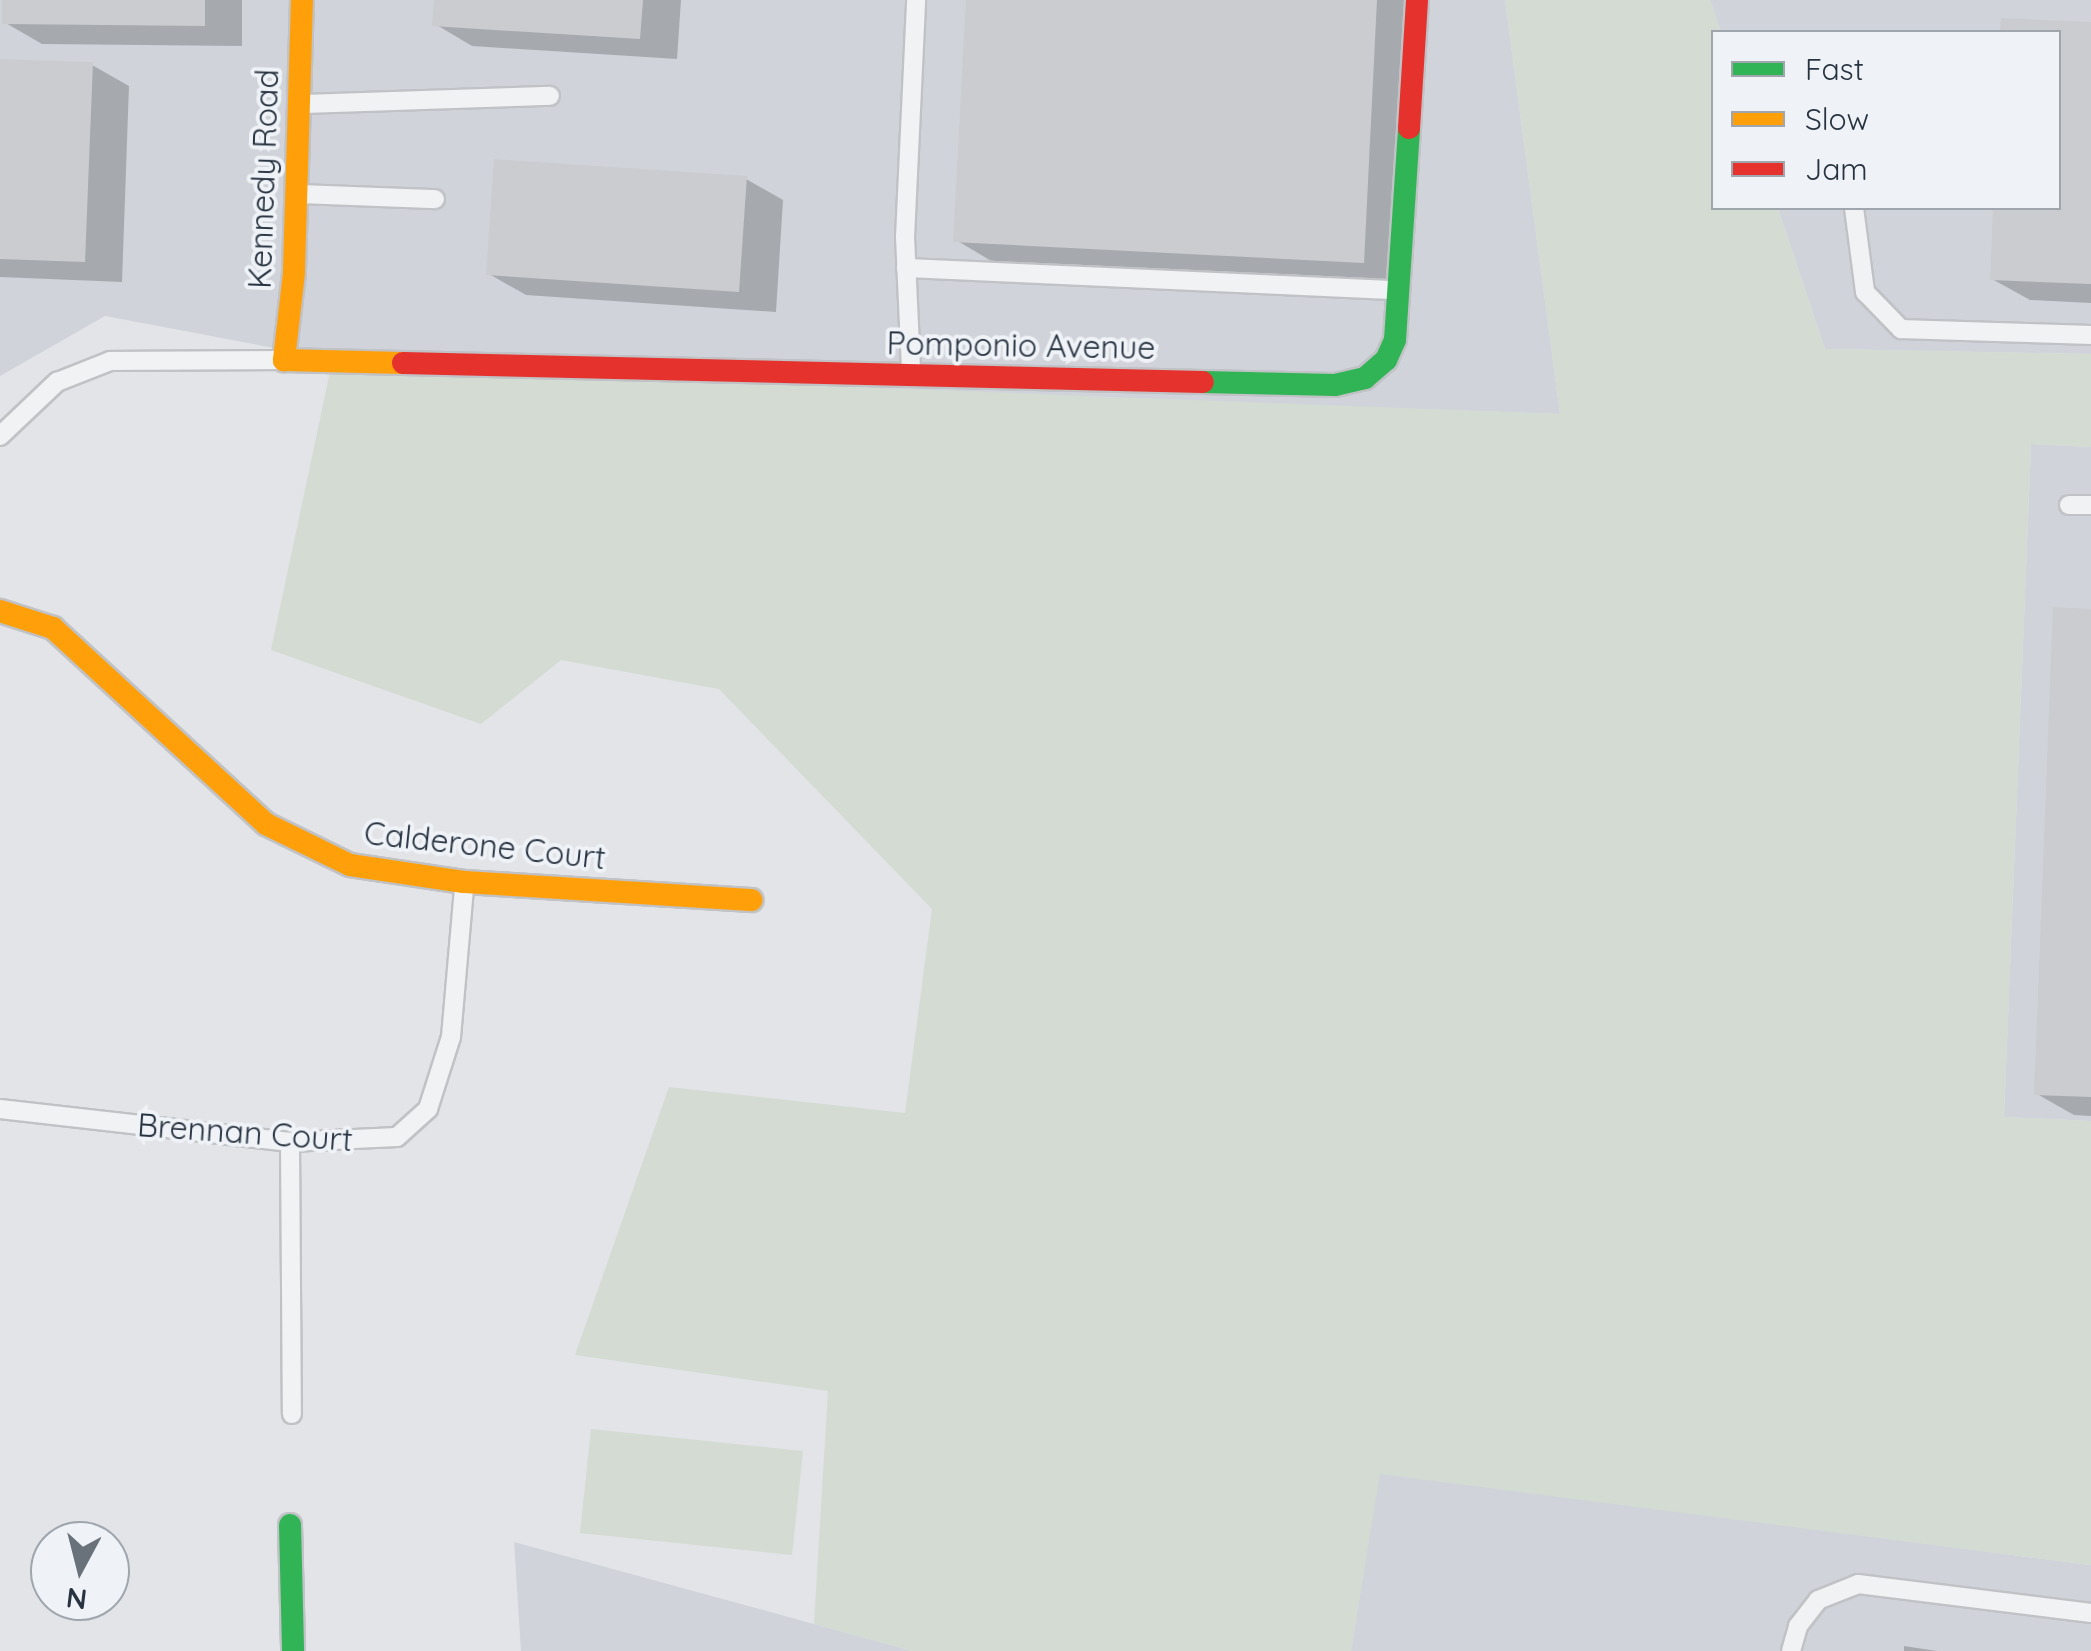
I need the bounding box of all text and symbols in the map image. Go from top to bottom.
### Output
legend [1711,30,2061,210]
text: Fast [1805,50,1864,88]
street label: Kennedy Road [240,69,286,289]
text: Slow [1805,100,1869,138]
text: Jam [1805,150,1868,188]
street label: Pomponio Avenue [886,323,1156,367]
street label: Calderone Court [362,813,608,877]
street label: Brennan Court [136,1105,354,1159]
north arrow [30,1521,130,1621]
text: N [64,1581,89,1618]

